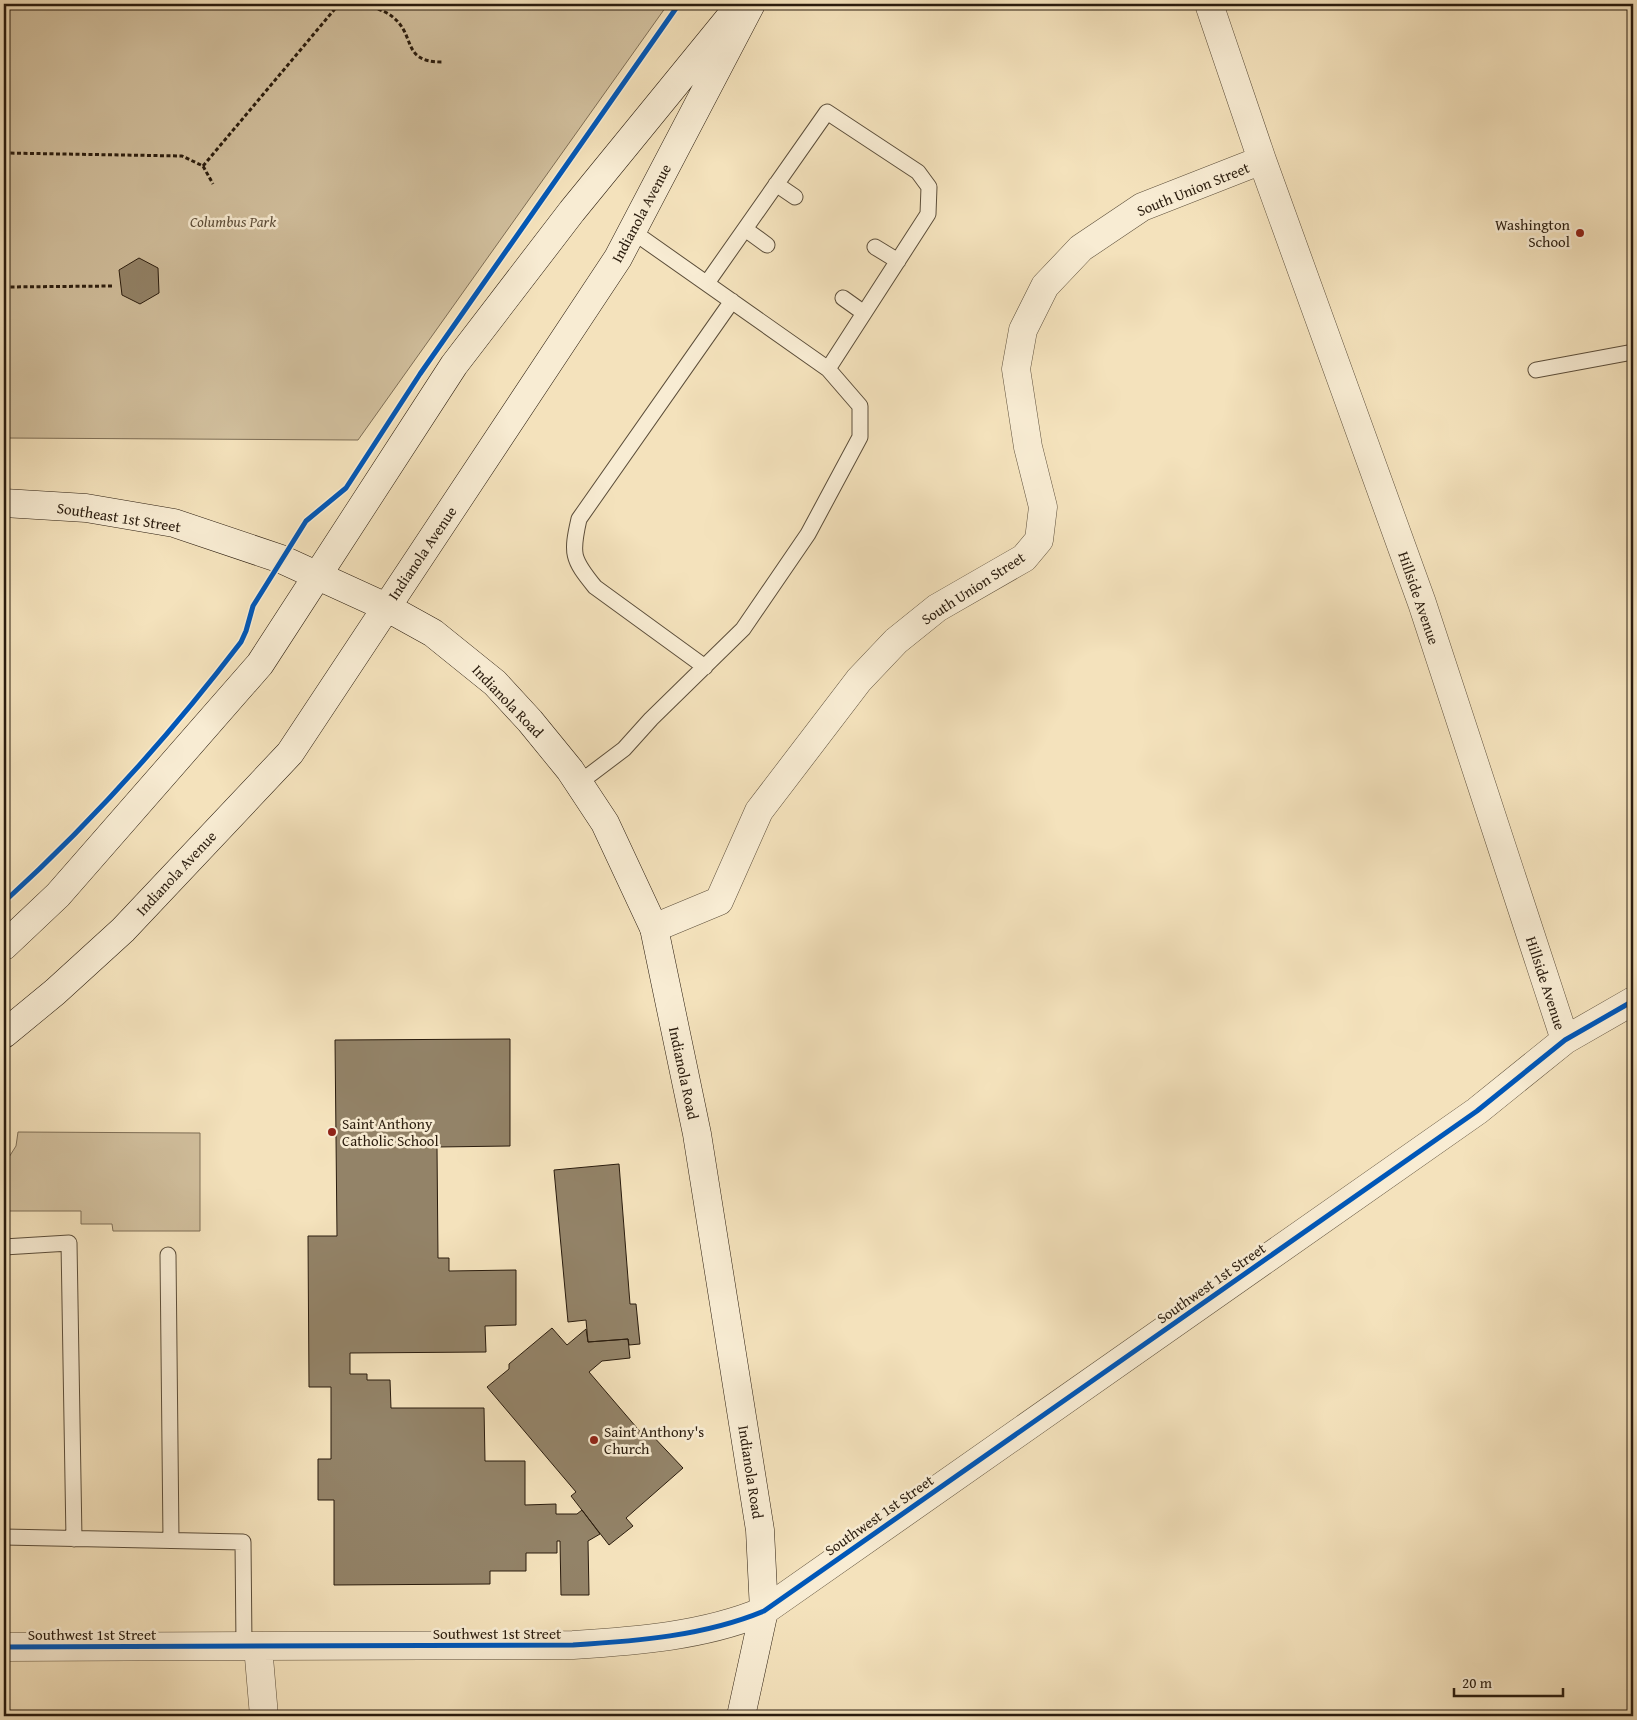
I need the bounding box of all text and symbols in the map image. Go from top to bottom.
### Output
street label: South Union Street [1133,157,1253,221]
street label: Indianola Avenue [606,160,676,266]
park label: Columbus Park [190,211,276,232]
place label: Washington School [1495,214,1571,252]
marker: Washington School [1574,227,1586,239]
street label: Southeast 1st Street [56,497,183,537]
street label: Indianola Avenue [383,502,461,604]
street label: South Union Street [917,546,1030,629]
street label: Hillside Avenue [1393,549,1445,647]
street label: Indianola Road [468,660,548,742]
street label: Indianola Avenue [131,826,221,920]
street label: Hillside Avenue [1521,934,1571,1032]
street label: Indianola Road [664,1025,704,1121]
place label: Saint Anthony Catholic School [342,1113,439,1151]
marker: Saint Anthony Catholic School [326,1126,338,1138]
street label: Southwest 1st Street [1152,1237,1270,1328]
place label: Saint Anthony's Church [604,1421,704,1459]
street label: Indianola Road [733,1424,769,1520]
marker: Saint Anthony's Church [588,1434,600,1446]
street label: Southwest 1st Street [820,1469,938,1560]
street label: Southwest 1st Street [433,1623,562,1644]
street label: Southwest 1st Street [28,1624,157,1645]
scale bar [1454,1665,1563,1697]
text: 20 m [1462,1672,1493,1693]

